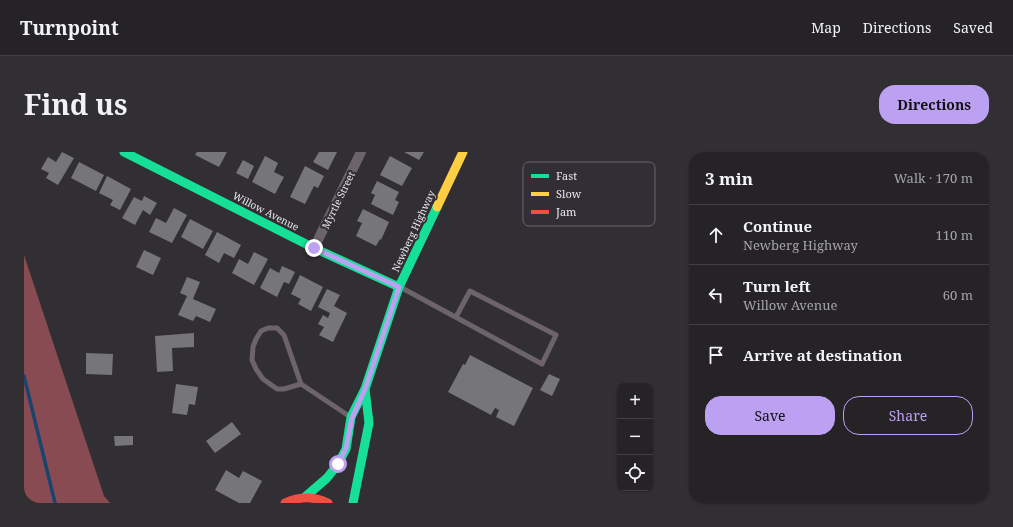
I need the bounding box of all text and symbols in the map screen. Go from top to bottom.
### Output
text: Turnpoint [20,15,119,41]
text: Map [811,18,841,37]
text: Directions [863,18,931,37]
text: Saved [953,18,993,37]
text: Find us [24,85,128,123]
button: Directions [879,85,989,124]
legend [523,162,655,226]
text: 3 min [705,167,753,190]
text: Fast [556,168,577,183]
street label: Myrtle Street [318,169,358,231]
text: Walk · 170 m [894,169,973,187]
text: Slow [556,186,582,201]
street label: Willow Avenue [230,188,302,234]
street label: Newberg Highway [388,188,438,274]
text: Jam [555,204,577,219]
text: Continue [743,216,812,236]
icon: ahead [705,224,727,246]
text: 110 m [936,226,973,244]
text: Newberg Highway [743,236,858,254]
route end [305,239,323,257]
text: Turn left [743,276,811,296]
icon: left [705,284,727,306]
text: 60 m [943,286,973,304]
text: Willow Avenue [743,296,837,314]
icon: arrive [705,344,727,366]
text: Arrive at destination [743,345,902,365]
map controls [617,383,653,491]
button: + [617,383,653,419]
button: Save [705,396,835,435]
button: Share [843,396,973,435]
button: − [617,419,653,455]
route start [329,455,347,473]
button: locate [617,455,653,491]

